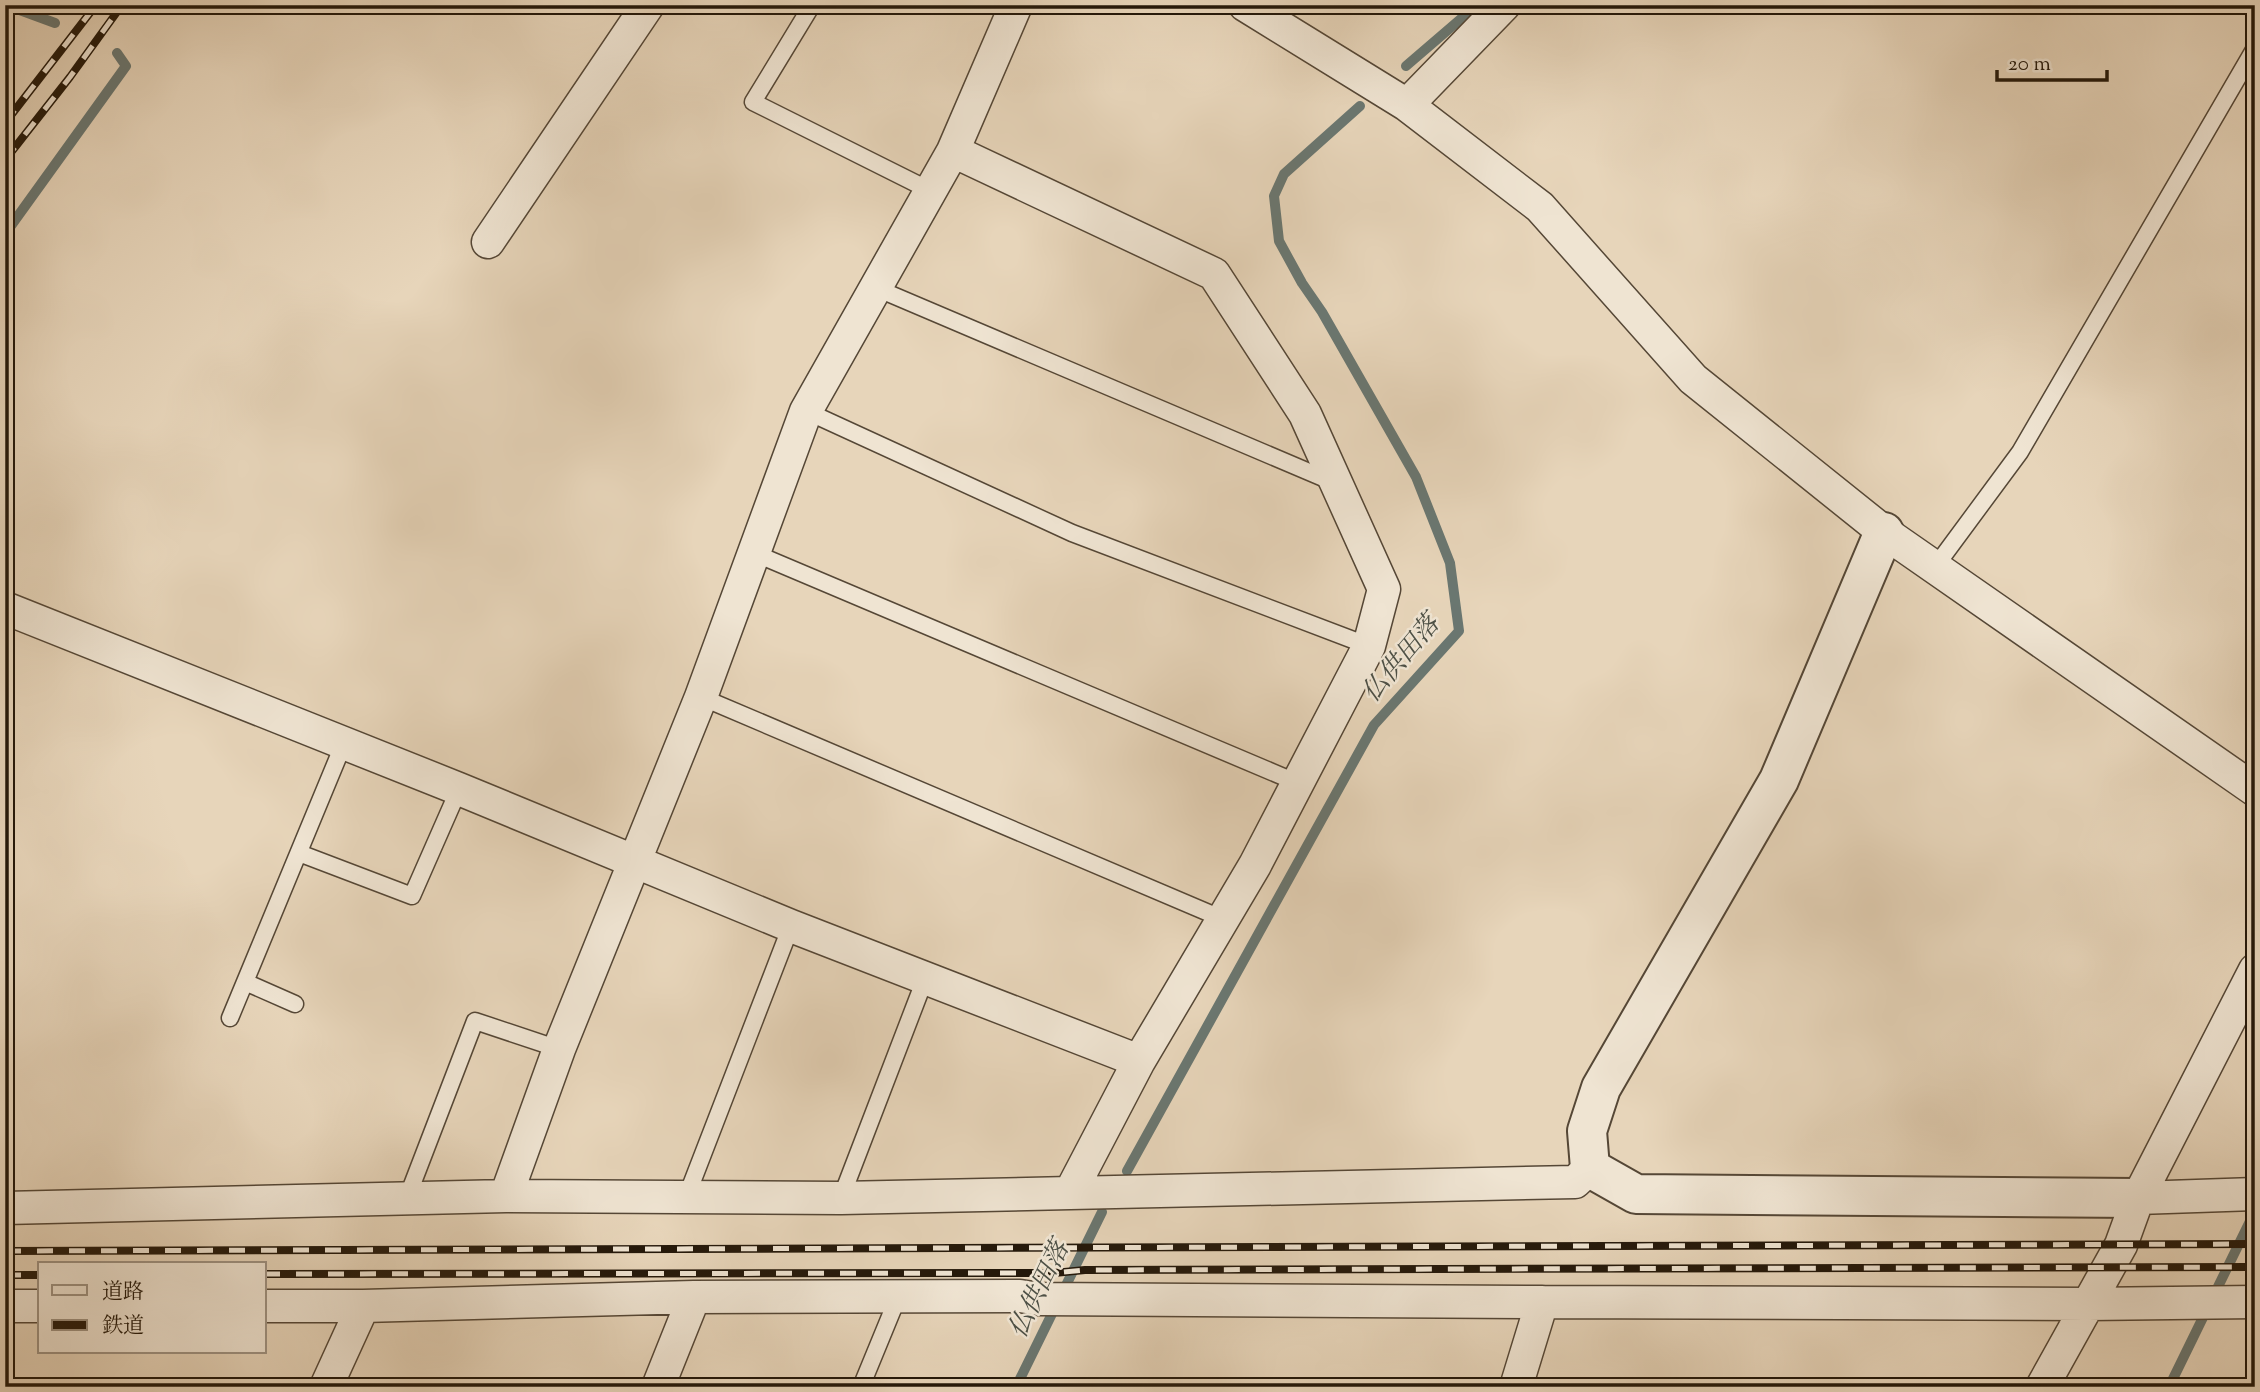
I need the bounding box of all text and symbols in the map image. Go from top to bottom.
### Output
scale bar [1997,38,2108,82]
text: 20 m [2008,50,2051,80]
water label: 仏供田落 [1354,605,1452,711]
water label: 仏供田落 [1001,1232,1081,1345]
legend [38,1262,266,1354]
text: 道路 [102,1278,144,1308]
text: 鉄道 [102,1312,144,1342]

